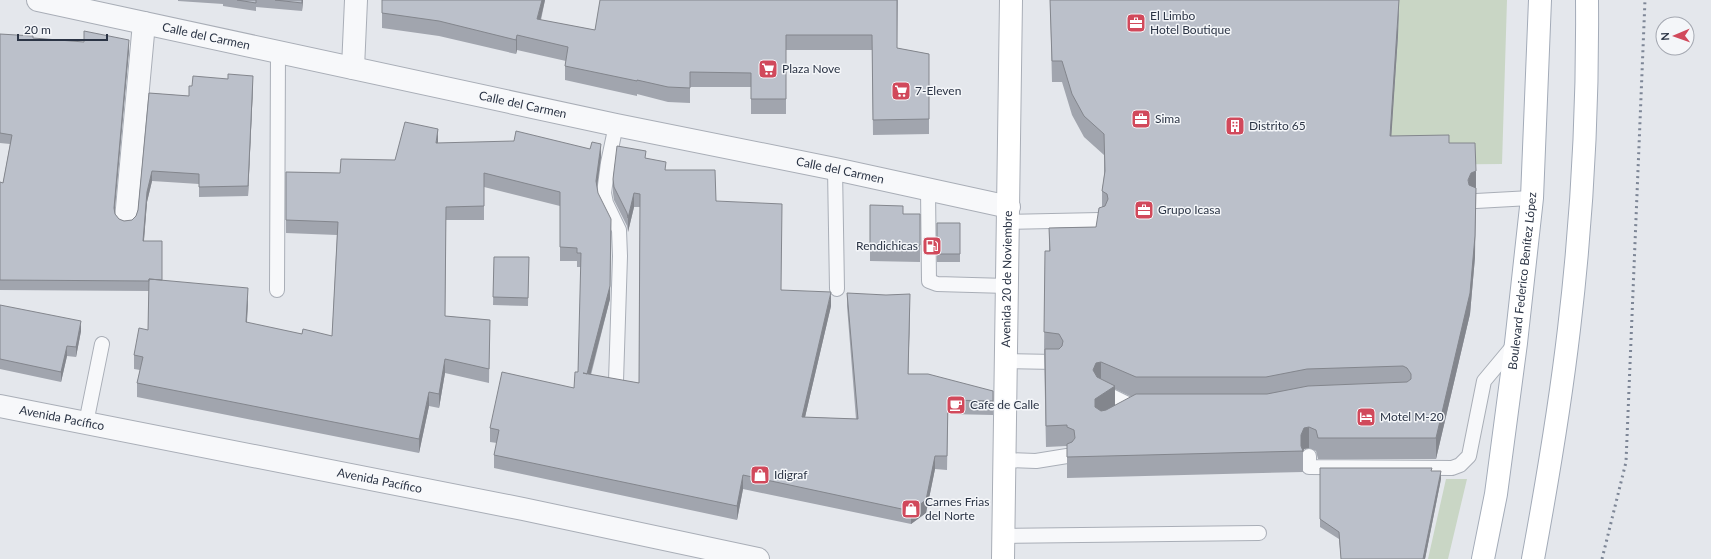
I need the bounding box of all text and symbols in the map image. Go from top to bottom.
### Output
place label: El Limbo Hotel Boutique [1150,8,1231,37]
office icon: El Limbo Hotel Boutique [1125,12,1147,34]
scale bar [18,16,107,42]
north arrow [1655,16,1695,56]
street label: Calle del Carmen [161,19,251,53]
text: 20 m [24,22,51,37]
text: N [1658,32,1671,41]
supermarket icon: Plaza Nove [757,58,779,80]
place label: Plaza Nove [782,61,840,76]
supermarket icon: 7-Eleven [890,80,912,102]
place label: 7-Eleven [915,83,961,98]
street label: Calle del Carmen [478,88,568,121]
office icon: Sima [1130,108,1152,130]
place label: Sima [1155,111,1180,126]
building icon: Distrito 65 [1224,115,1246,137]
place label: Distrito 65 [1249,118,1306,133]
street label: Calle del Carmen [795,153,886,186]
street label: Boulevard Federico Benítez López [1505,191,1539,371]
office icon: Grupo Icasa [1133,199,1155,221]
place label: Grupo Icasa [1158,202,1220,217]
street label: Avenida 20 de Noviembre [998,211,1015,347]
fuel station icon: Rendichicas [921,235,943,257]
place label: Rendichicas [856,238,918,253]
cafe icon: Cafe de Calle [945,394,967,416]
place label: Cafe de Calle [970,397,1039,412]
street label: Avenida Pacífico [18,402,106,433]
hotel icon: Motel M-20 [1355,406,1377,428]
place label: Motel M-20 [1380,409,1444,424]
shop icon: Idigraf [749,464,771,486]
street label: Avenida Pacífico [336,465,424,496]
place label: Idigraf [774,467,808,482]
place label: Carnes Frias del Norte [925,494,989,523]
shop icon: Carnes Frias del Norte [900,498,922,520]

